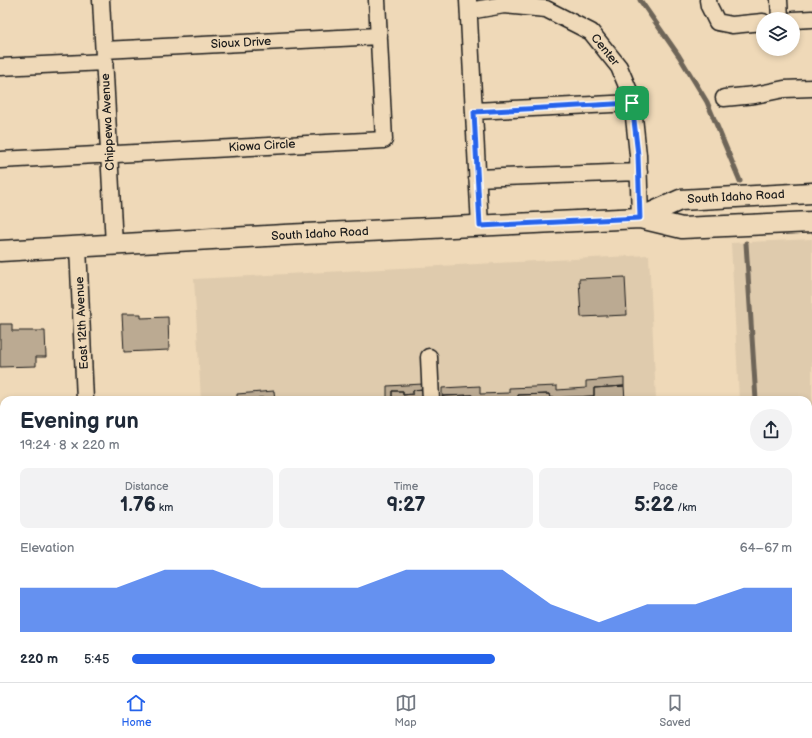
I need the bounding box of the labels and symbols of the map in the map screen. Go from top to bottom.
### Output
street label: Center [587,31,623,70]
street label: Sioux Drive [210,34,272,52]
street label: Chippewa Avenue [98,73,118,171]
pin [615,86,649,120]
street label: Kiowa Circle [228,137,296,155]
street label: South Idaho Road [687,187,785,207]
street label: South Idaho Road [271,224,369,244]
street label: East 12th Avenue [72,276,92,370]

